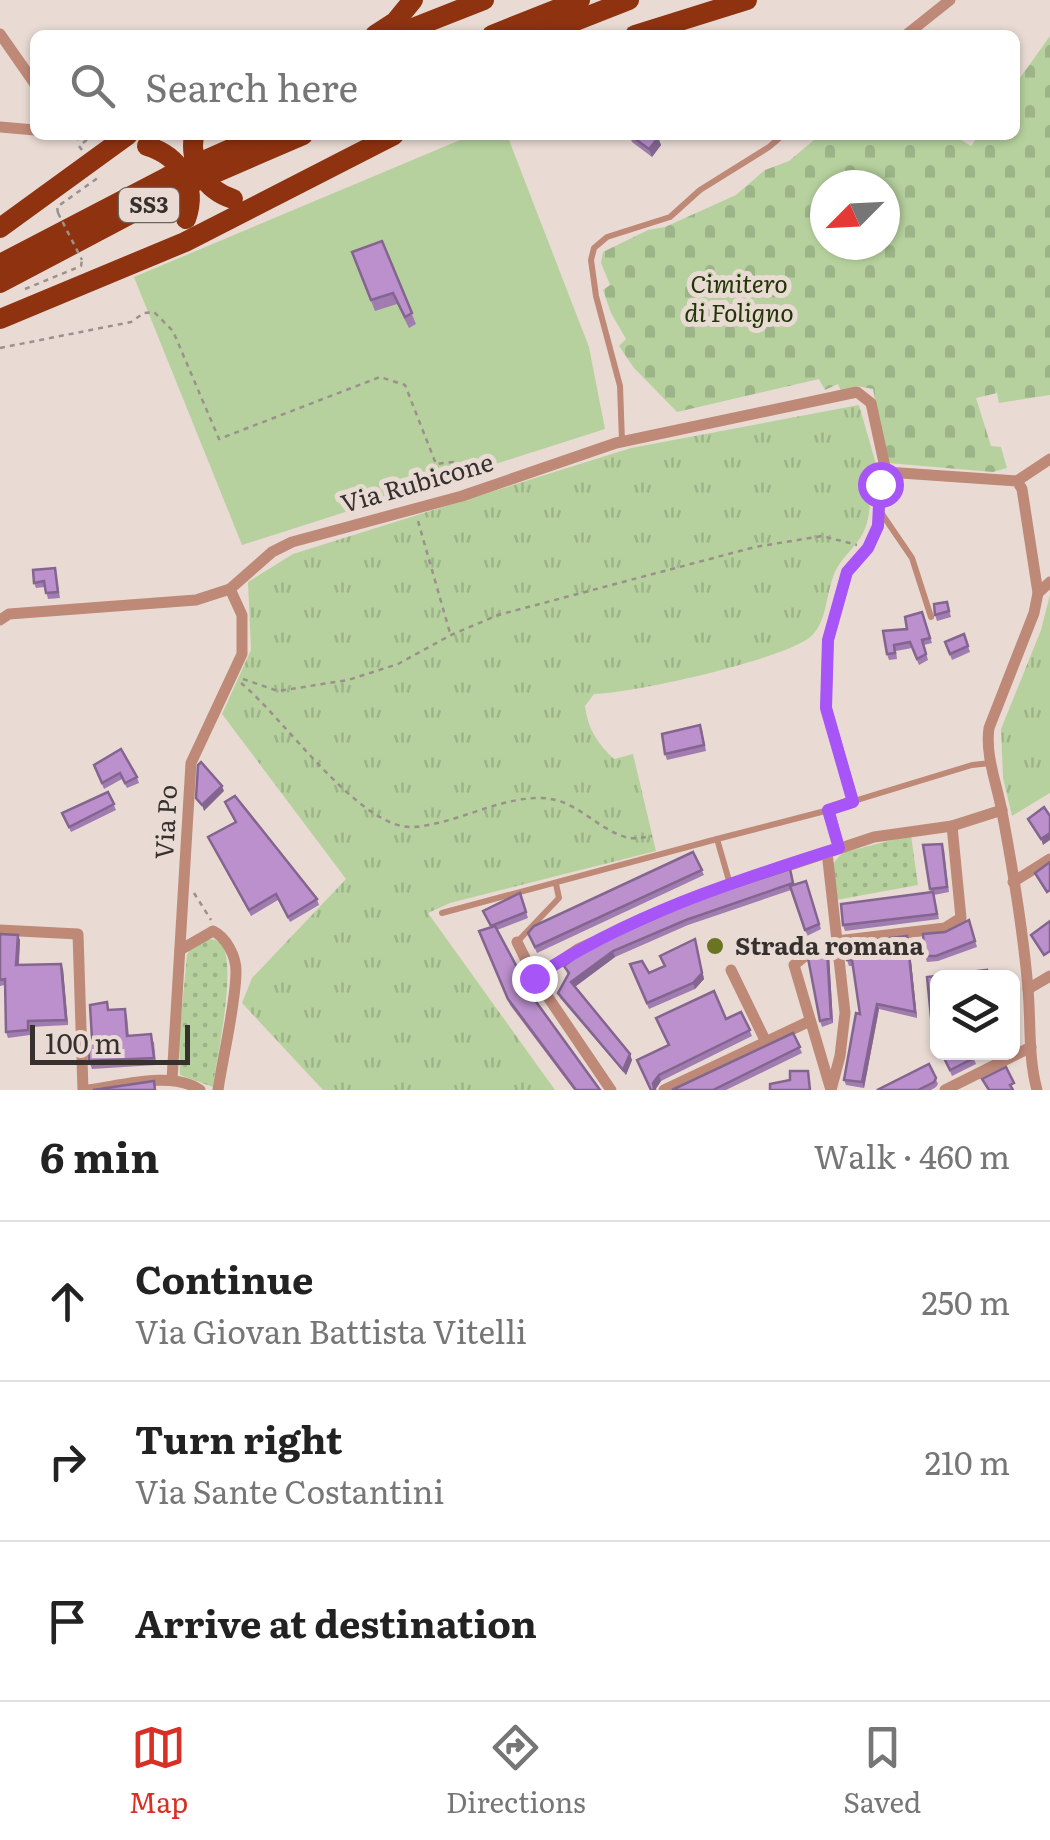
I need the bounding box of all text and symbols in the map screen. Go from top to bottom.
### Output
search box [30,30,1020,140]
text: Search here [145,57,358,114]
icon: search [65,58,120,113]
north arrow [810,170,900,260]
road number: SS3 [119,188,179,222]
park label: Cimitero di Foligno [684,264,794,330]
street label: Via Rubicone [336,442,497,521]
route start [858,462,904,508]
street label: Via Po [144,784,185,860]
place label: Strada romana [735,926,924,963]
marker: Strada romana [704,935,726,957]
route end [512,956,558,1002]
map controls [930,970,1020,1060]
button: layers [930,970,1020,1060]
scale bar [30,1020,190,1064]
text: 100 m [45,1021,122,1063]
text: 6 min [40,1124,159,1186]
text: Walk · 460 m [814,1131,1010,1179]
text: Continue [135,1249,313,1306]
icon: ahead [40,1274,95,1329]
text: 250 m [922,1277,1010,1325]
text: Via Giovan Battista Vitelli [135,1306,527,1354]
text: Turn right [135,1409,342,1466]
icon: right [40,1434,95,1489]
text: 210 m [925,1437,1010,1485]
text: Via Sante Costantini [135,1466,444,1514]
text: Arrive at destination [135,1593,537,1650]
icon: arrive [40,1594,95,1649]
tab: Map [129,1720,188,1822]
tab: Directions [446,1720,586,1822]
tab: Saved [843,1720,921,1822]

